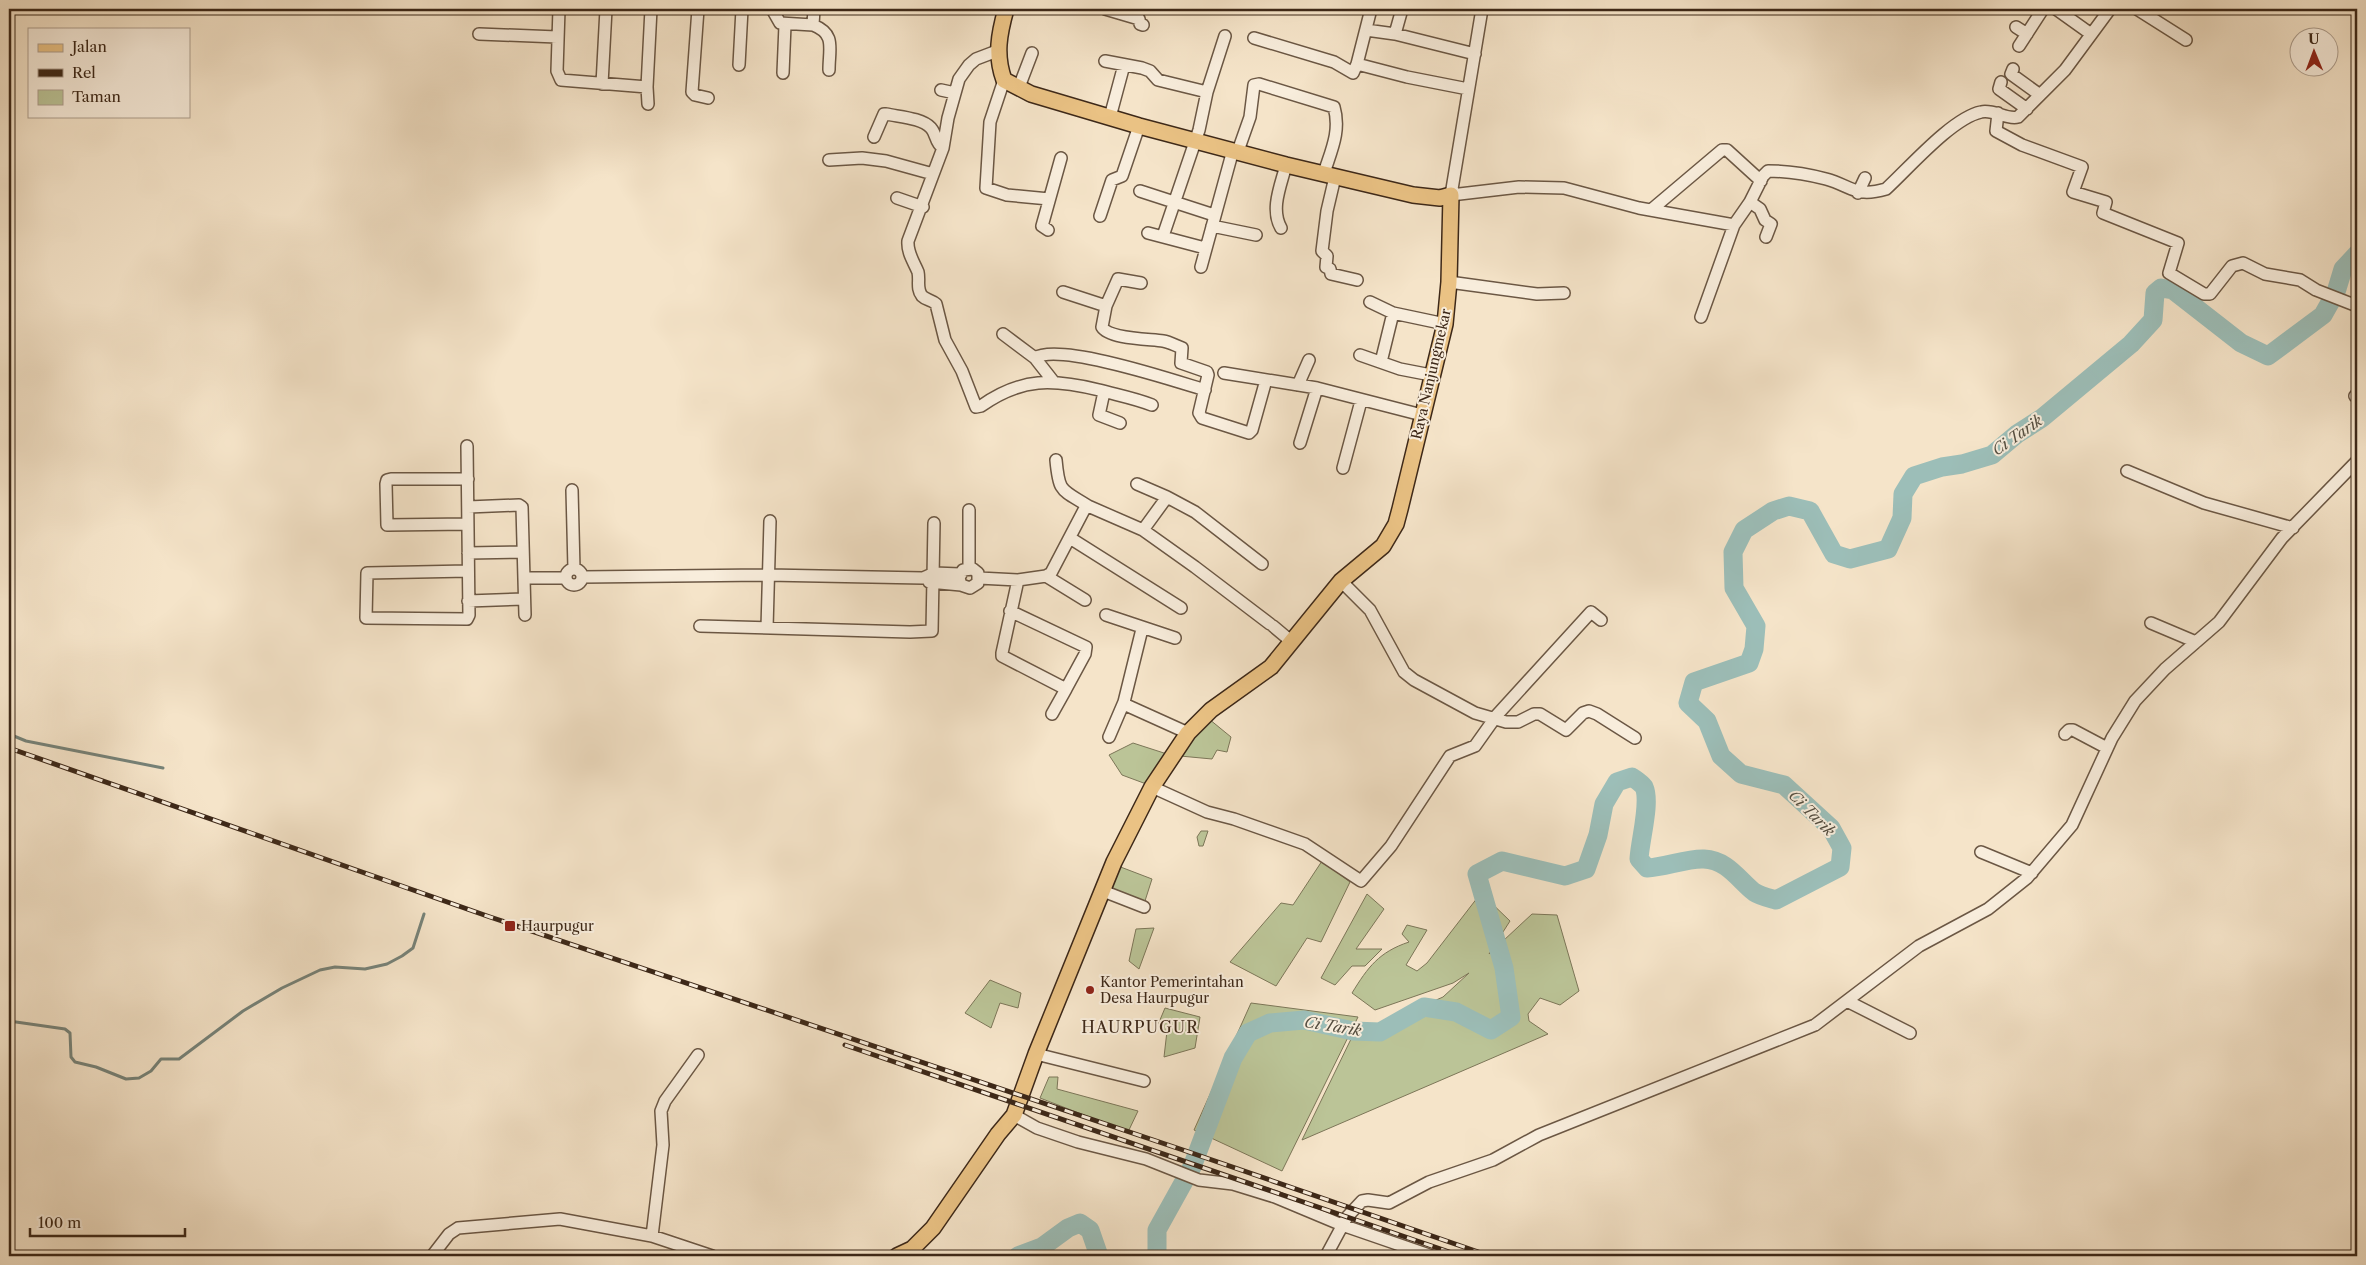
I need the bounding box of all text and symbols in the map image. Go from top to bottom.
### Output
legend [28,28,190,118]
north arrow [2288,28,2338,78]
text: U [2308,30,2320,48]
text: Jalan [70,37,107,56]
text: Rel [72,63,96,82]
text: Taman [72,87,122,106]
street label: Raya Nanjungmekar [1407,307,1455,441]
water label: Ci Tarik [1988,411,2046,459]
water label: Ci Tarik [1785,786,1839,840]
place label: Haurpugur [521,917,594,935]
marker: Haurpugur [503,919,517,933]
place label: Kantor Pemerintahan Desa Haurpugur [1100,973,1244,1007]
marker: Kantor Pemerintahan Desa Haurpugur [1084,984,1096,996]
water label: Ci Tarik [1303,1012,1363,1040]
district label: HAURPUGUR [1081,1017,1199,1037]
scale bar [30,1205,185,1237]
text: 100 m [38,1213,81,1232]

